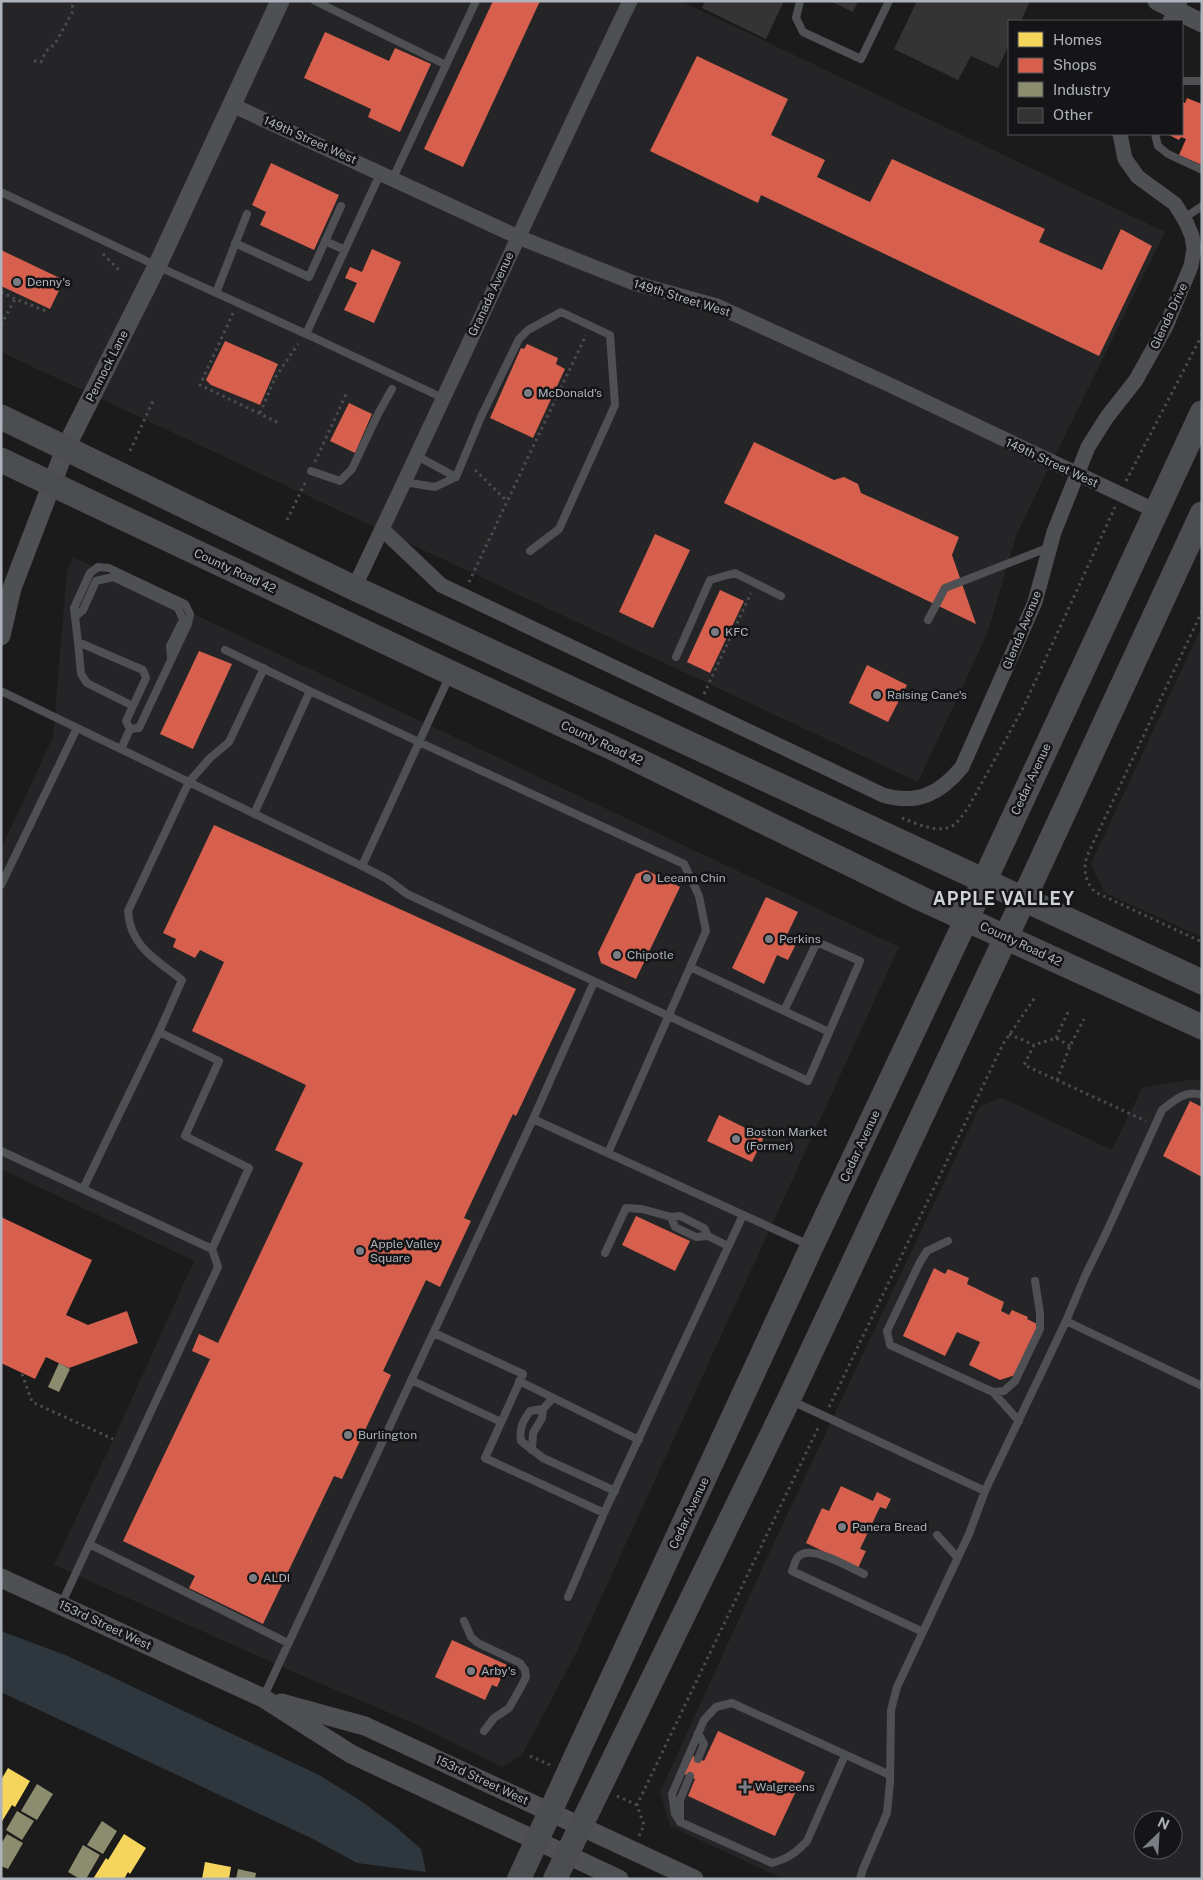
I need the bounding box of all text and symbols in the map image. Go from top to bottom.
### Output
legend [1008,20,1183,135]
text: Homes [1053,31,1102,48]
text: Shops [1053,56,1097,73]
text: Industry [1053,81,1111,98]
text: Other [1053,106,1093,123]
street label: 149th Street West [261,113,359,167]
street label: Granada Avenue [465,249,517,338]
place label: Denny's [27,275,70,289]
marker: Denny's [11,276,23,288]
street label: 149th Street West [632,277,732,319]
street label: Glenda Drive [1148,281,1190,351]
street label: Pennock Lane [83,328,131,404]
place label: McDonald's [538,386,602,400]
marker: McDonald's [522,387,534,399]
street label: 149th Street West [1004,435,1101,491]
street label: County Road 42 [192,546,278,596]
street label: Glenda Avenue [1000,588,1044,671]
place label: KFC [725,625,749,639]
marker: KFC [709,626,721,638]
place label: Raising Cane's [887,688,967,702]
marker: Raising Cane's [871,689,883,701]
street label: County Road 42 [559,718,645,768]
street label: Cedar Avenue [1008,741,1054,817]
place label: Leeann Chin [657,871,726,885]
marker: Leeann Chin [641,872,653,884]
district label: APPLE VALLEY [933,888,1075,909]
street label: County Road 42 [978,919,1064,969]
place label: Perkins [779,932,821,946]
marker: Perkins [763,933,775,945]
place label: Chipotle [627,948,674,962]
marker: Chipotle [611,949,623,961]
street label: Cedar Avenue [837,1108,883,1184]
place label: Boston Market (Former) [746,1125,828,1153]
marker: Boston Market (Former) [730,1133,742,1145]
place label: Apple Valley Square [370,1237,440,1265]
marker: Apple Valley Square [354,1245,366,1257]
place label: Burlington [358,1428,417,1442]
marker: Burlington [342,1429,354,1441]
street label: Cedar Avenue [666,1475,712,1551]
place label: Panera Bread [852,1520,927,1534]
marker: Panera Bread [836,1521,848,1533]
place label: ALDI [263,1571,290,1585]
marker: ALDI [247,1572,259,1584]
street label: 153rd Street West [56,1597,154,1653]
place label: Arby's [481,1664,516,1678]
marker: Arby's [465,1665,477,1677]
street label: 153rd Street West [433,1752,531,1808]
place label: Walgreens [755,1780,815,1794]
marker: Walgreens [739,1781,751,1793]
north arrow [1133,1810,1183,1860]
text: N [1155,1814,1172,1833]

